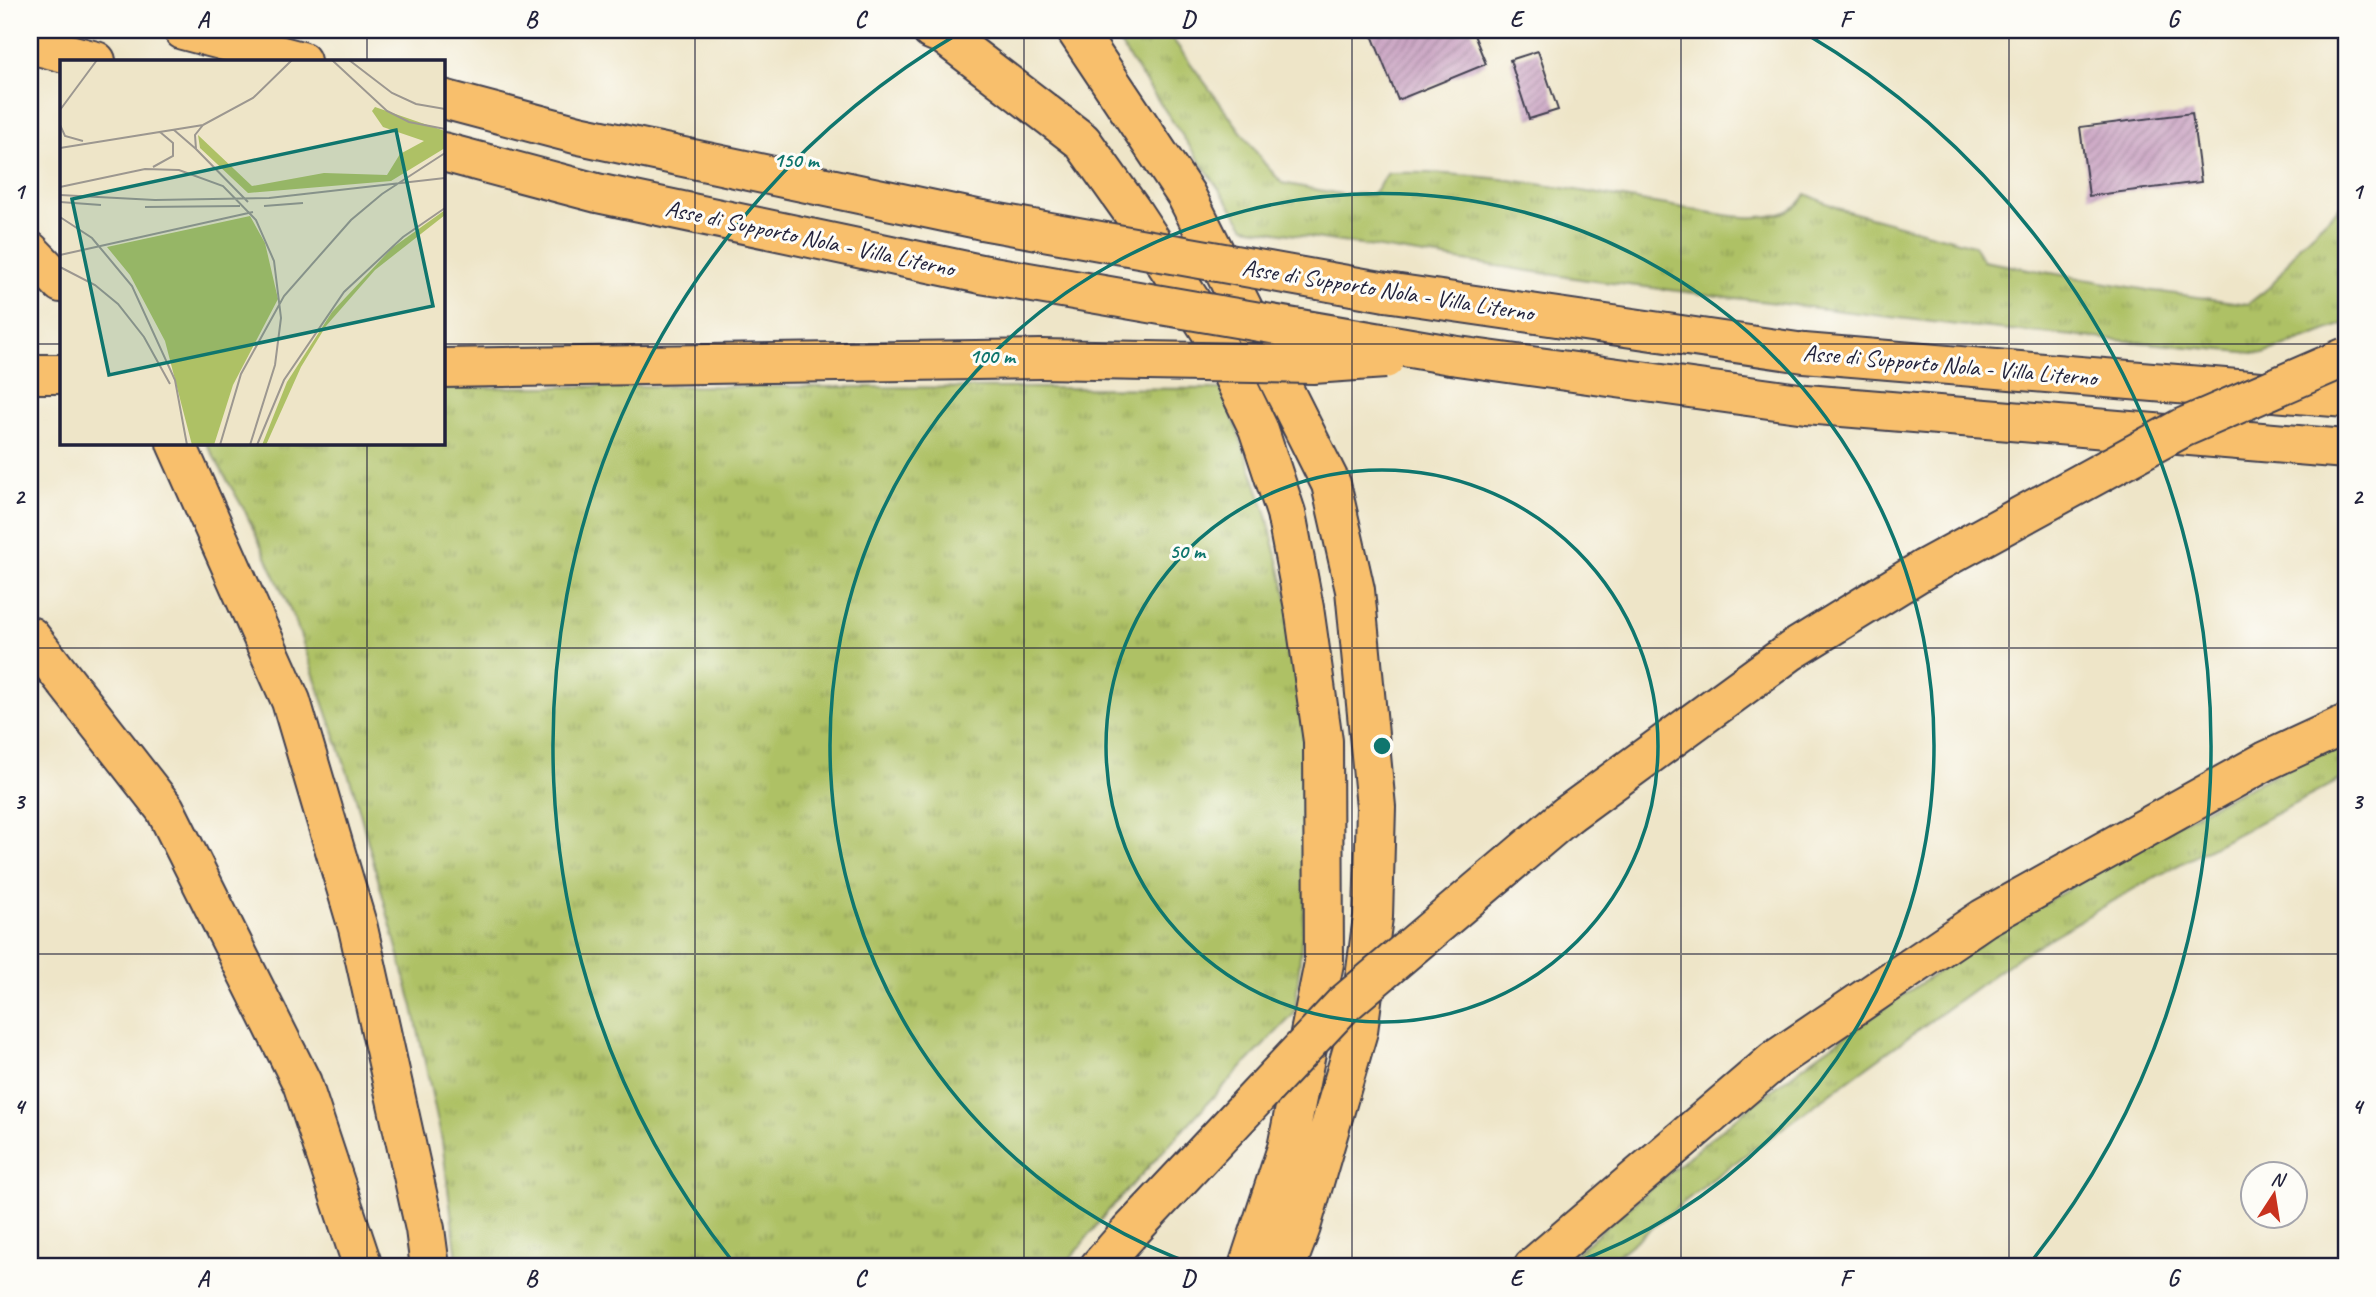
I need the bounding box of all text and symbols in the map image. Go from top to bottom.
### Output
text: A [197,5,211,34]
text: B [525,5,539,34]
text: C [855,5,869,34]
text: D [1181,5,1197,34]
text: E [1510,5,1526,34]
text: F [1840,5,1856,34]
text: G [2167,5,2182,34]
inset map [60,60,444,444]
text: 150 m [773,147,821,173]
text: 1 [14,177,27,206]
text: 1 [2352,177,2365,206]
street label: Asse di Supporto Nola - Villa Literno [663,193,960,284]
street label: Asse di Supporto Nola - Villa Literno [1240,252,1538,328]
street label: Asse di Supporto Nola - Villa Literno [1802,337,2101,393]
text: 100 m [969,343,1017,369]
text: 2 [14,482,27,511]
text: 2 [2352,482,2365,511]
text: 50 m [1169,538,1207,564]
centre of rings [1370,734,1394,758]
text: 3 [14,787,27,816]
text: 3 [2352,787,2365,816]
text: 4 [14,1092,27,1121]
text: 4 [2352,1092,2365,1121]
north arrow [2240,1160,2310,1230]
text: N [2269,1166,2289,1193]
text: A [197,1264,211,1293]
text: B [525,1264,539,1293]
text: C [855,1264,869,1293]
text: D [1181,1264,1197,1293]
text: E [1510,1264,1526,1293]
text: F [1840,1264,1856,1293]
text: G [2167,1264,2182,1293]

